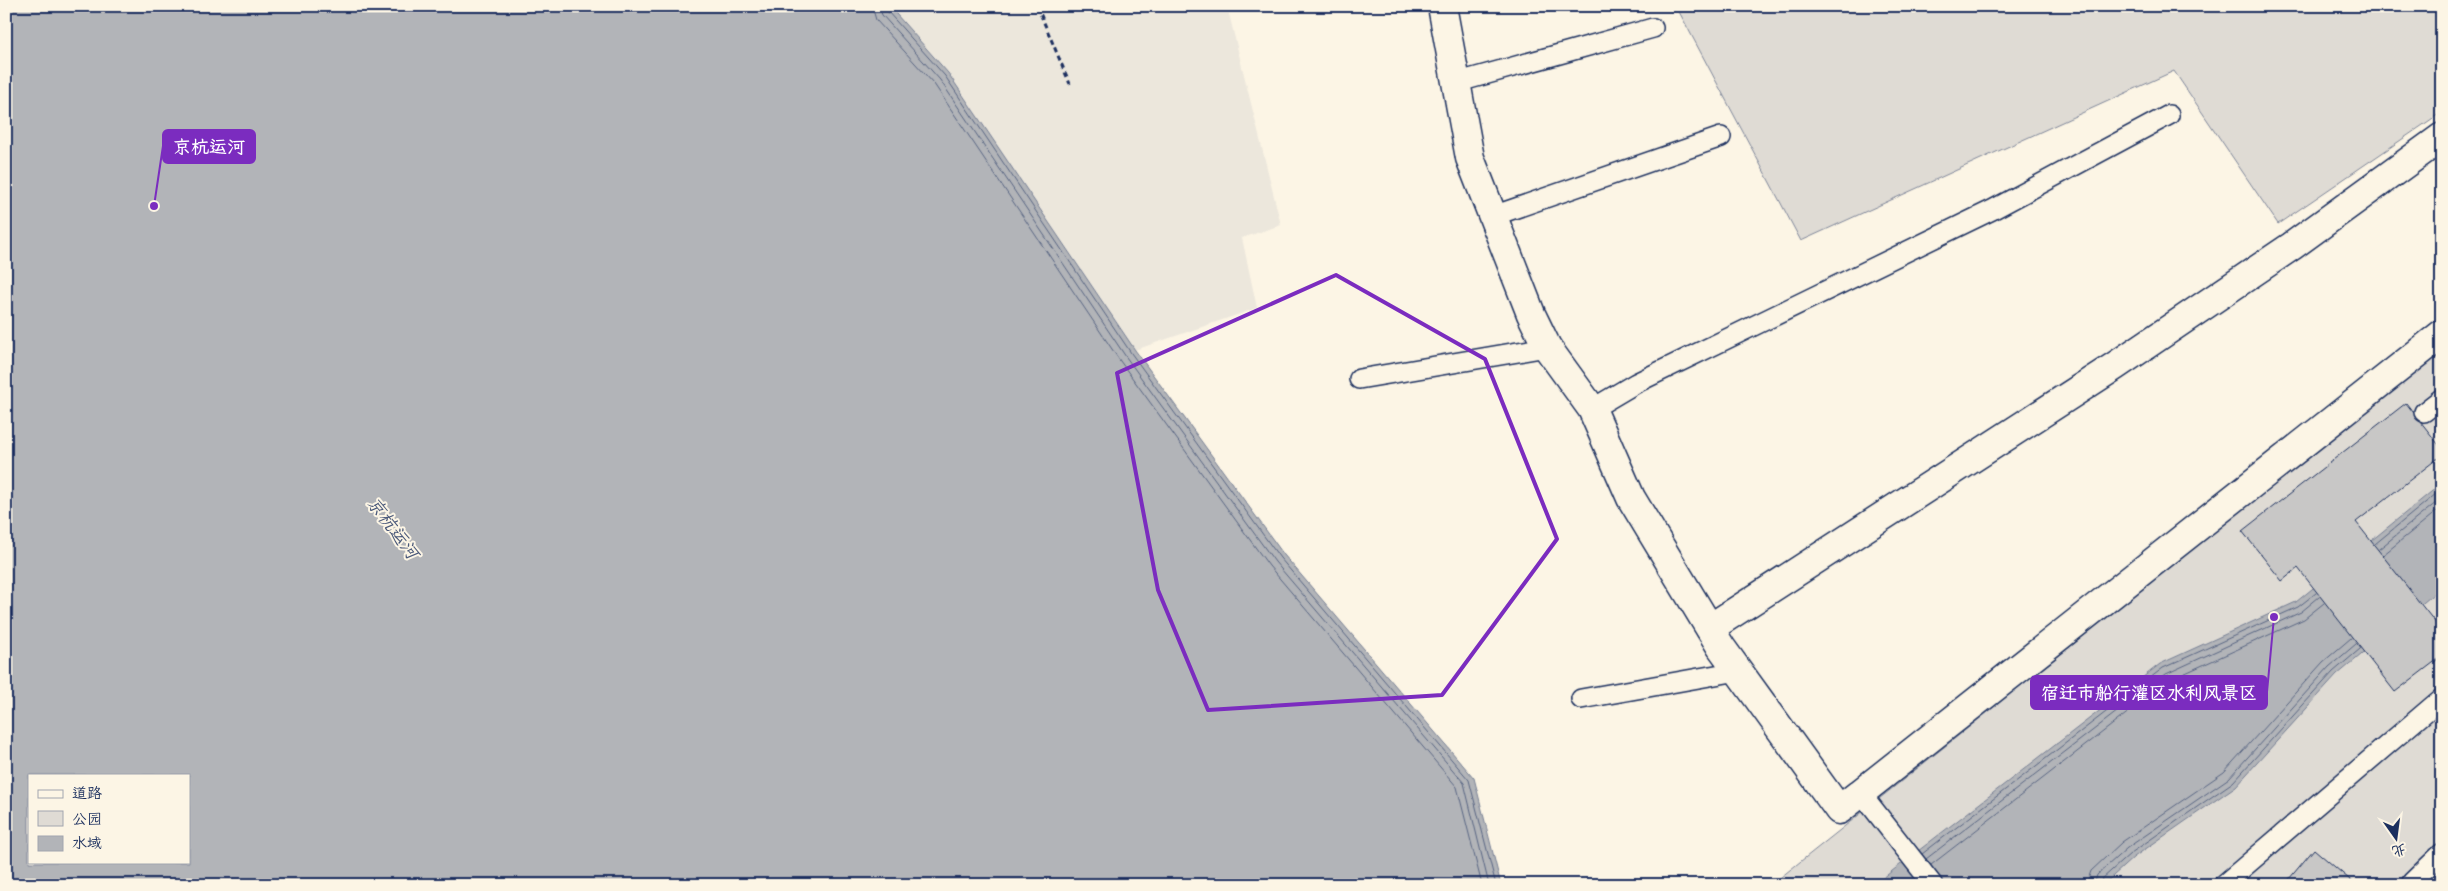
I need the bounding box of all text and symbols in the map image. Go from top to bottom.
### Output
callout: 京杭运河 [163,130,255,163]
text: 京杭运河 [173,134,245,159]
water label: 京杭运河 [362,491,427,566]
callout: 宿迁市船行灌区水利风景区 [2031,676,2267,709]
text: 宿迁市船行灌区水利风景区 [2041,680,2257,705]
legend [28,774,190,864]
text: 道路 [72,782,102,803]
text: 公园 [72,808,102,829]
north arrow [2370,814,2420,864]
text: 水域 [72,832,102,853]
text: 北 [2390,840,2408,862]

